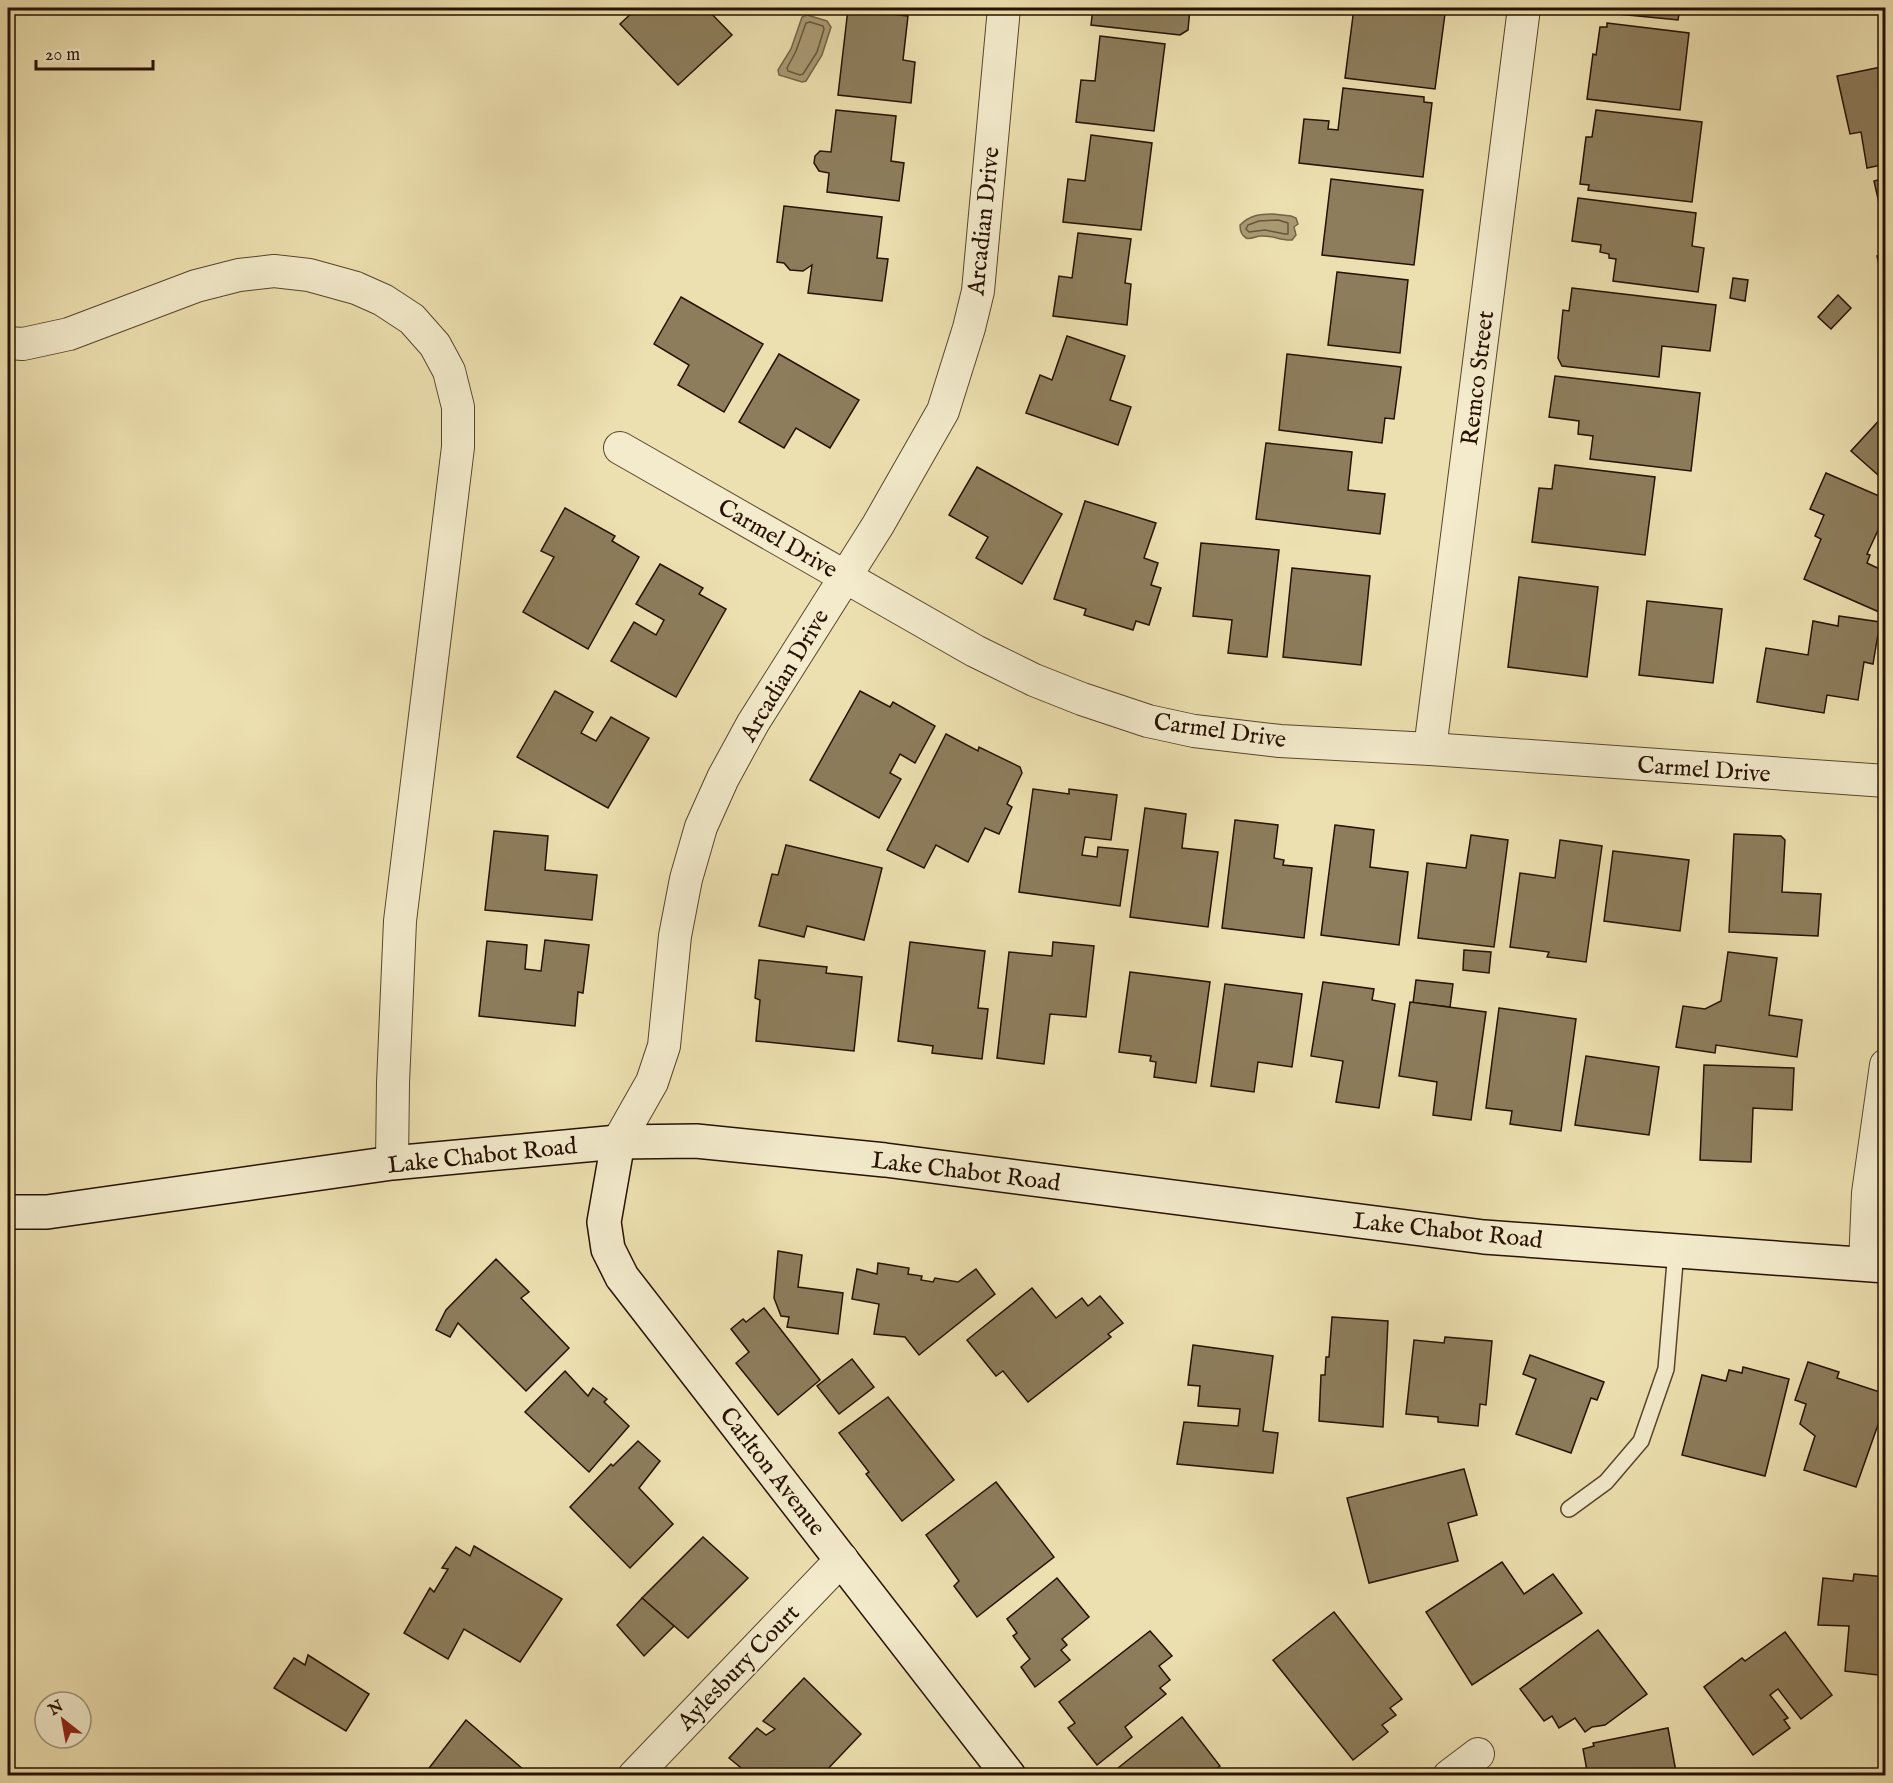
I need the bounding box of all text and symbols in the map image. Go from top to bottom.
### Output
scale bar [36,33,153,71]
text: 20 m [45,44,80,67]
street label: Arcadian Drive [961,145,1008,298]
street label: Remco Street [1455,309,1502,447]
street label: Carmel Drive [712,492,843,586]
street label: Arcadian Drive [733,604,837,749]
street label: Carmel Drive [1152,707,1288,756]
street label: Carmel Drive [1636,750,1772,791]
street label: Lake Chabot Road [386,1131,579,1182]
street label: Lake Chabot Road [870,1146,1062,1199]
street label: Lake Chabot Road [1352,1206,1544,1257]
street label: Carlton Avenue [712,1401,832,1543]
street label: Aylesbury Court [670,1598,807,1738]
north arrow [33,1690,93,1750]
text: N [44,1697,68,1722]

